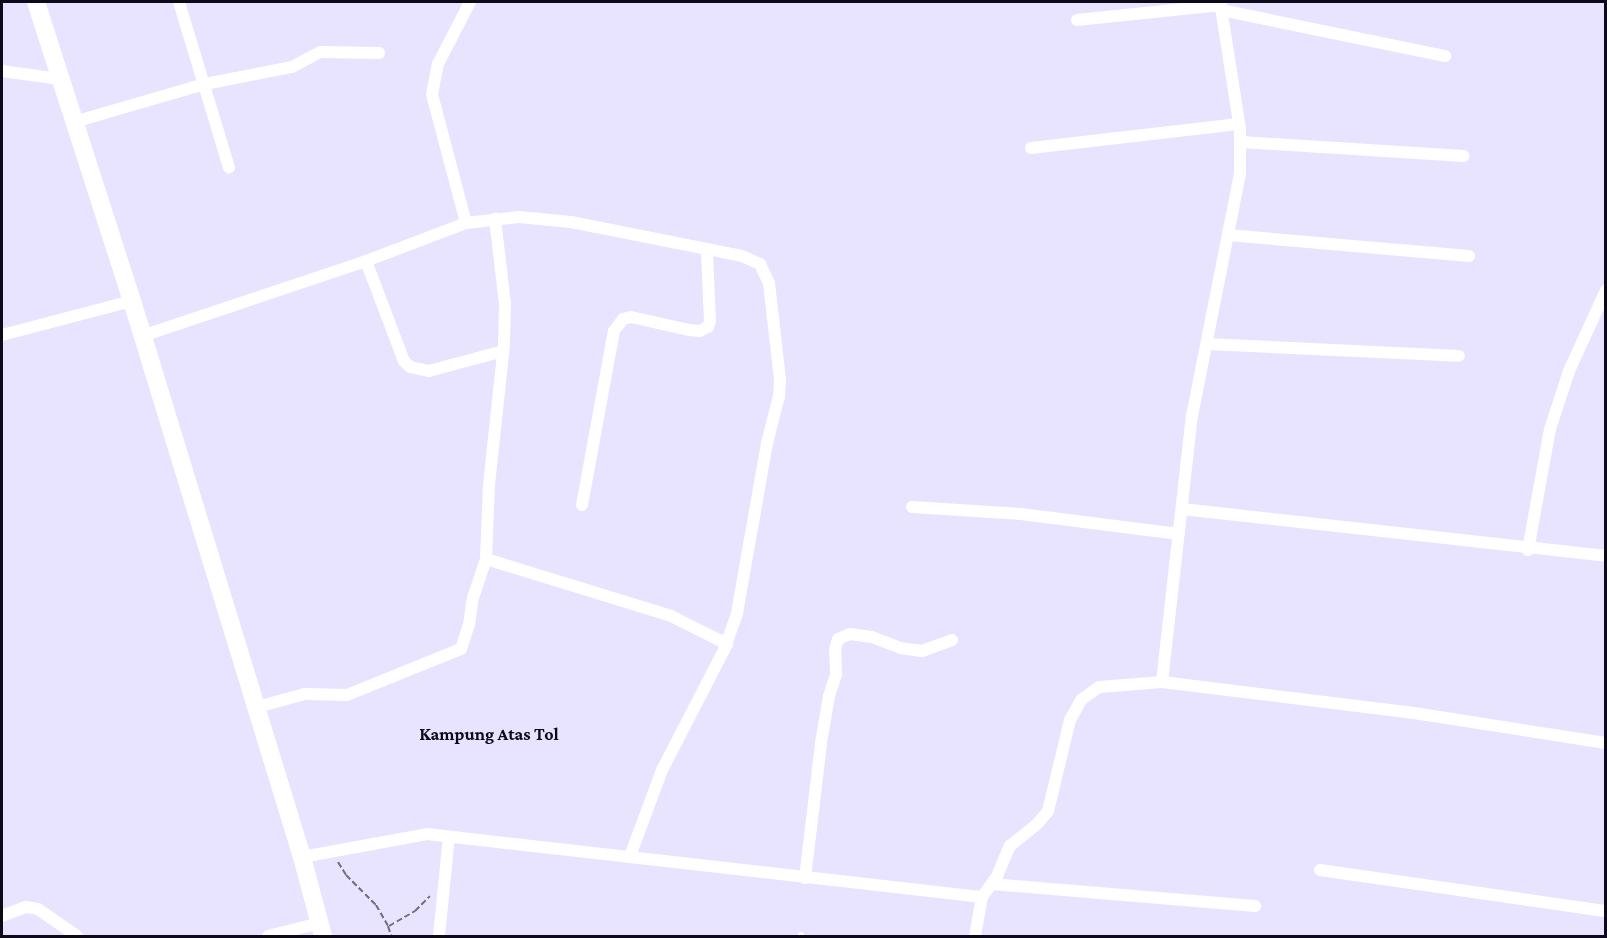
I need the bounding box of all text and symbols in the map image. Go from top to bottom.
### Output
district label: Kampung Atas Tol [419,723,559,745]

